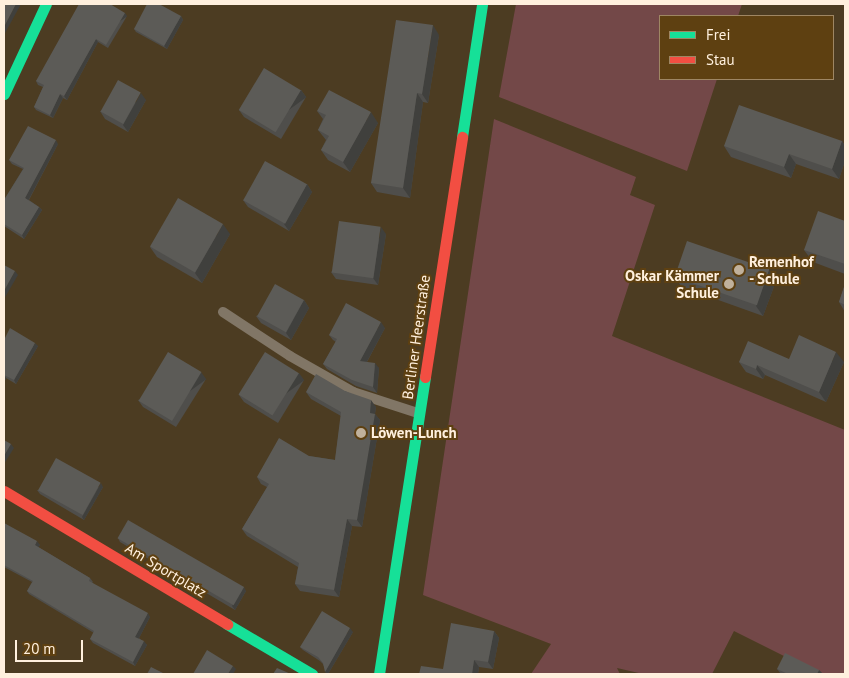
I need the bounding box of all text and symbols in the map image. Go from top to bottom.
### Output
legend [659,15,834,80]
text: Frei [706,25,731,44]
text: Stau [706,50,735,69]
place label: Remenhof - Schule [749,252,814,287]
marker: Remenhof - Schule [733,264,745,276]
place label: Oskar Kämmer Schule [625,266,719,301]
street label: Berliner Heerstraße [398,274,434,400]
marker: Oskar Kämmer Schule [723,278,735,290]
place label: Löwen-Lunch [371,424,457,442]
marker: Löwen-Lunch [355,427,367,439]
street label: Am Sportplatz [122,539,210,601]
scale bar [18,630,85,662]
text: 20 m [23,639,56,658]

